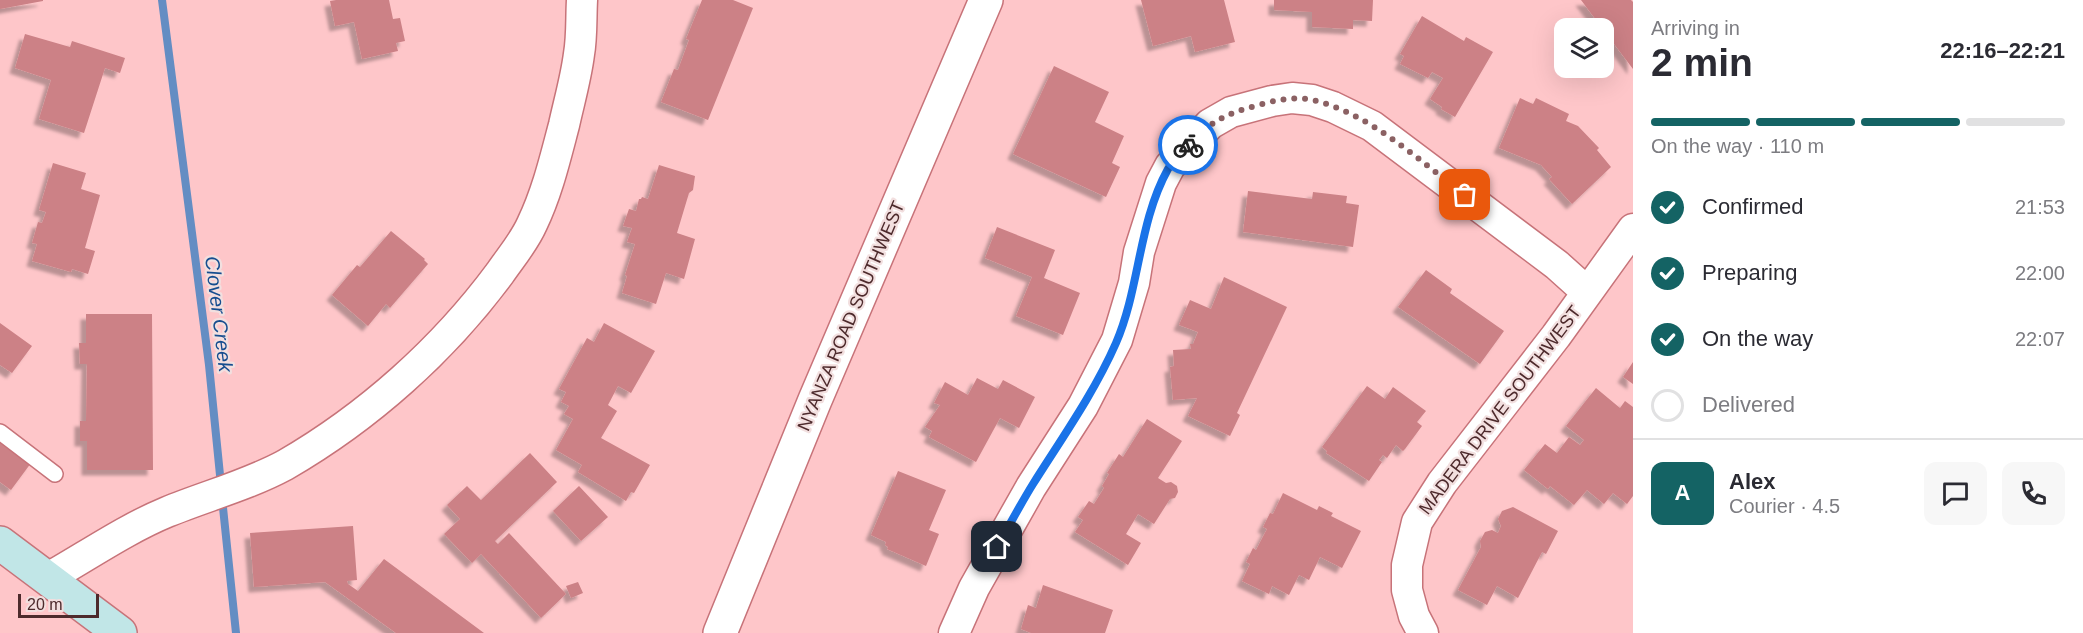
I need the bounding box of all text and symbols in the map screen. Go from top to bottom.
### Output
text: Arriving in [1651,17,1740,39]
map controls [1554,18,1614,78]
button: layers [1554,18,1614,78]
text: 22:16–22:21 [1940,38,2065,63]
text: 2 min [1651,41,1753,84]
courier [1158,115,1218,175]
icon: bike [1172,129,1205,162]
text: On the way · 110 m [1651,135,1824,157]
pin [1439,169,1490,220]
icon: bag [1448,178,1481,211]
icon: check [1651,191,1684,224]
text: Confirmed [1702,194,1803,219]
text: 21:53 [2015,196,2065,218]
street label: NYANZA ROAD SOUTHWEST [793,198,909,434]
water label: Clover Creek [201,255,237,374]
icon: check [1651,257,1684,290]
text: Preparing [1702,260,1797,285]
text: 22:00 [2015,262,2065,284]
street label: MADERA DRIVE SOUTHWEST [1415,302,1585,518]
icon: check [1651,323,1684,356]
text: On the way [1702,326,1813,351]
text: 22:07 [2015,328,2065,350]
text: Delivered [1702,392,1795,417]
button: chat [1924,462,1987,525]
button: phone [2002,462,2065,525]
text: Alex [1729,469,1775,494]
text: A [1675,480,1690,505]
text: Courier · 4.5 [1729,495,1840,517]
pin [971,521,1022,572]
icon: home [980,530,1013,563]
scale bar [18,591,99,618]
text: 20 m [27,596,63,613]

